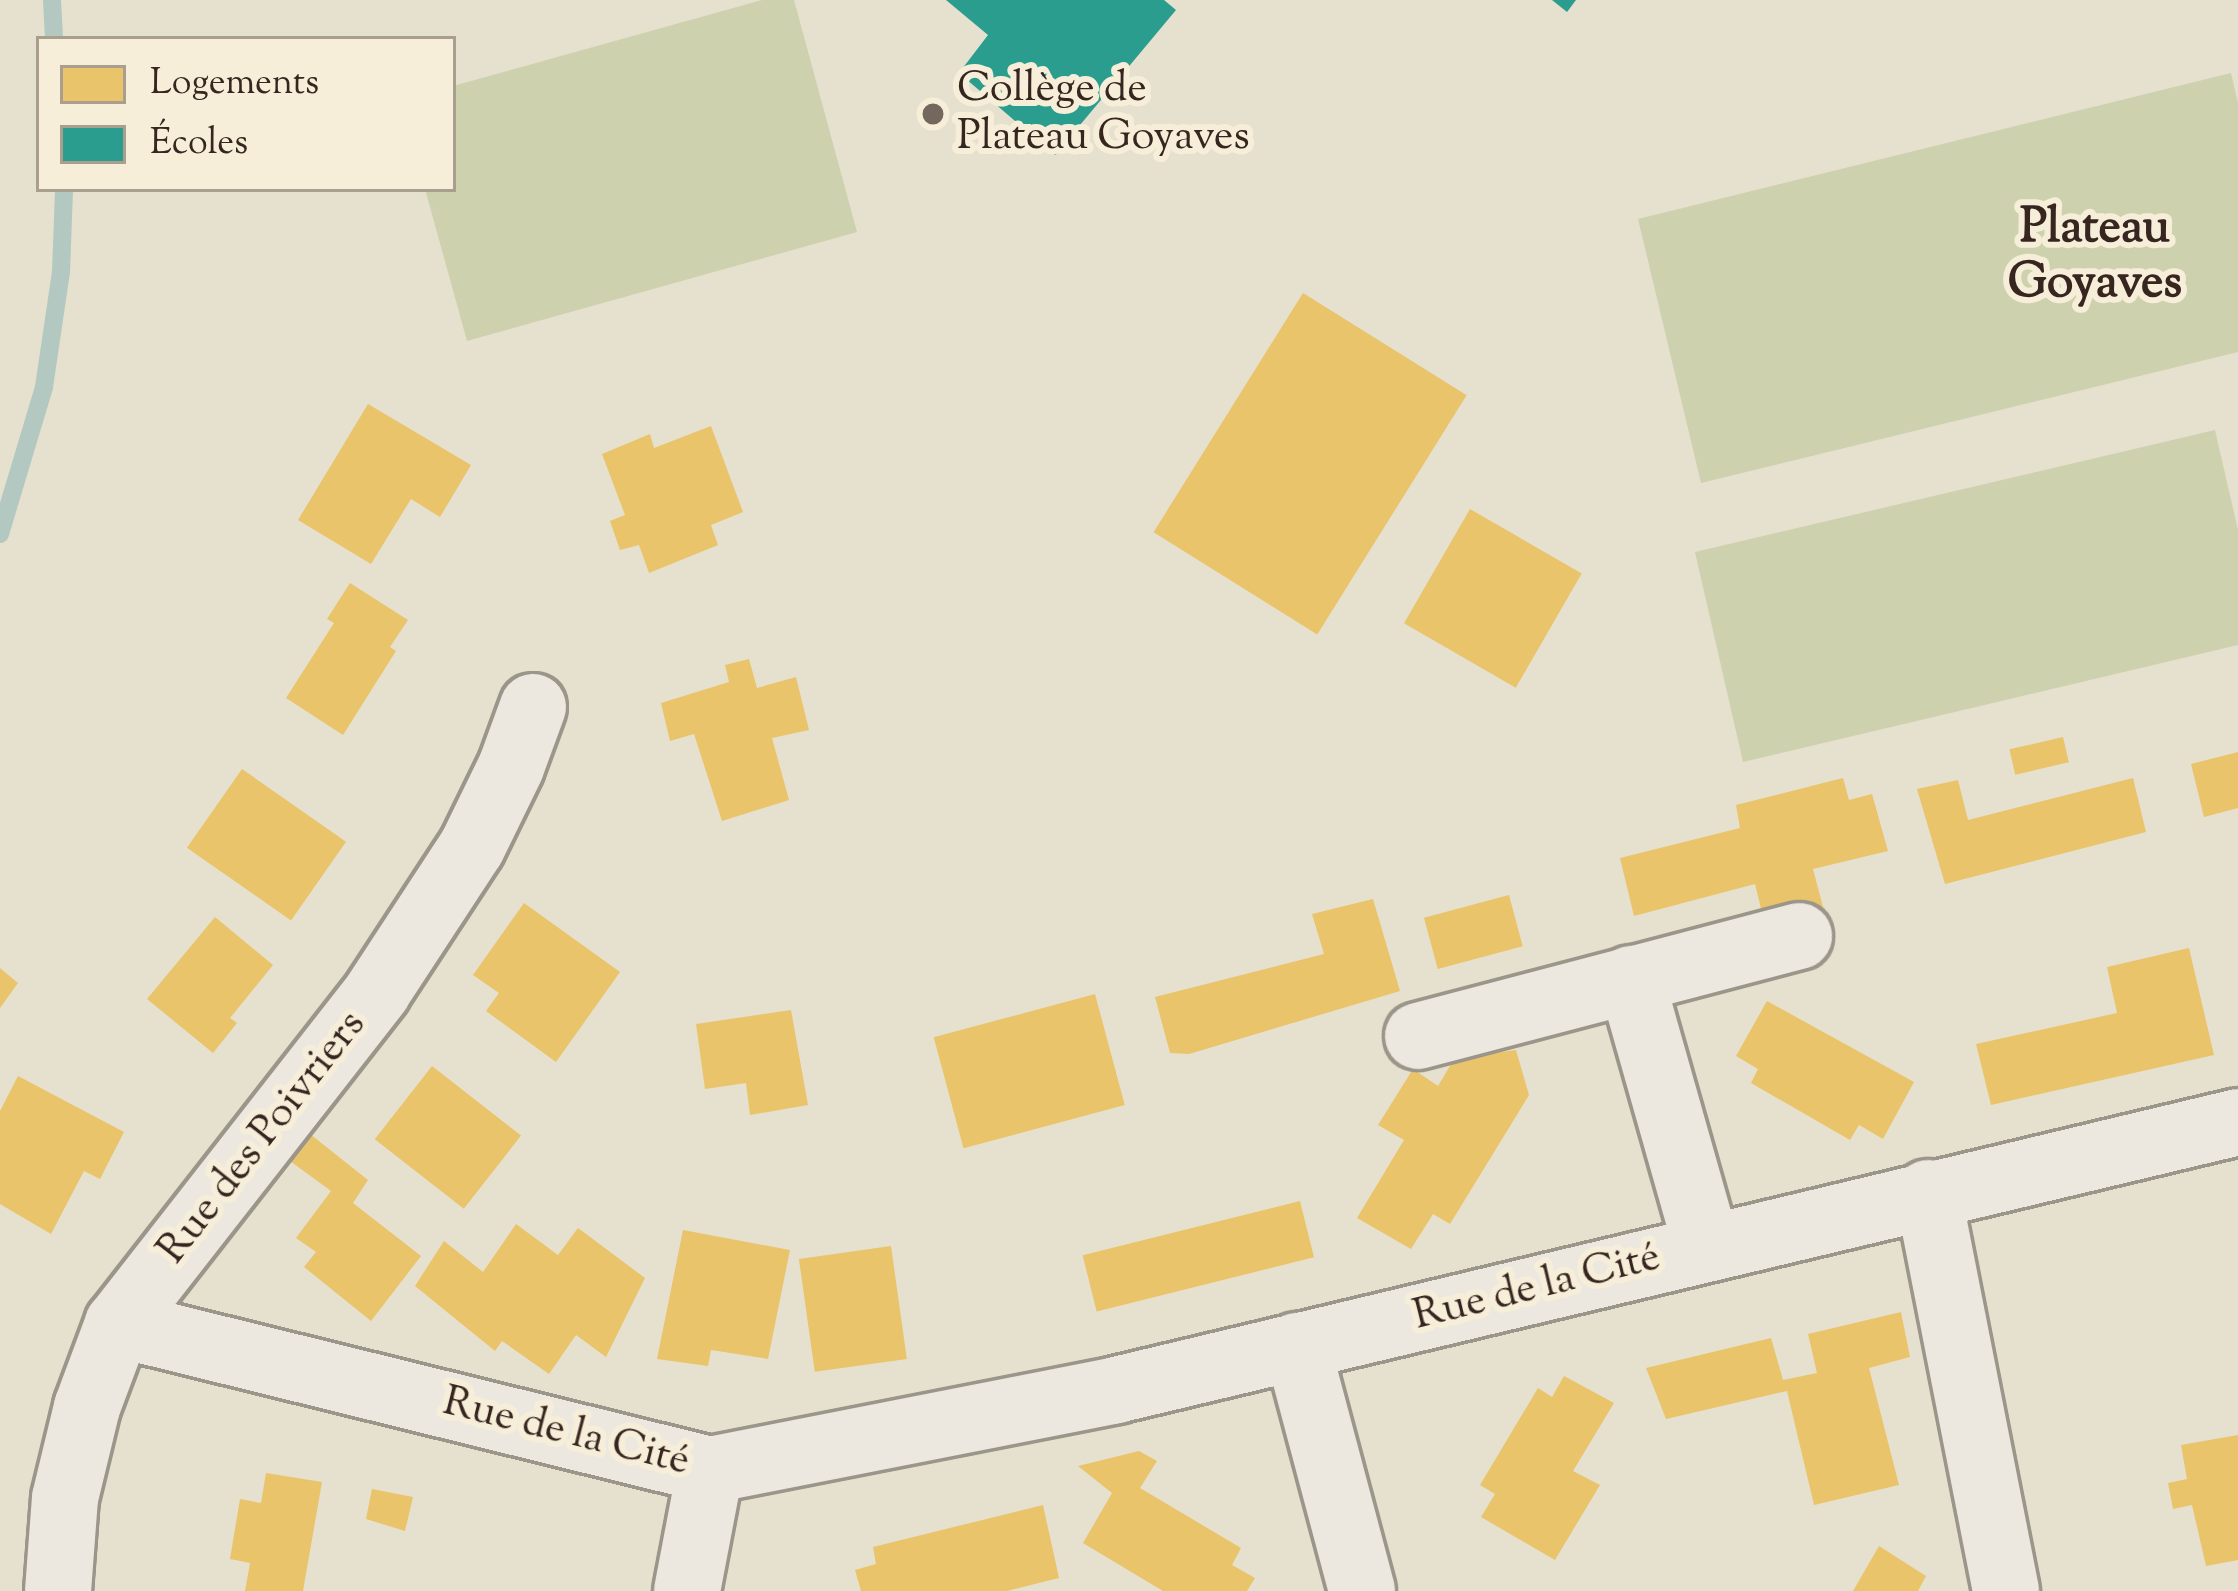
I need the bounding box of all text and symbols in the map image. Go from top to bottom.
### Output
legend [36,36,456,192]
text: Logements [150,58,319,110]
place label: Collège de Plateau Goyaves [957,65,1250,164]
marker: Collège de Plateau Goyaves [920,101,946,127]
text: Écoles [150,118,248,170]
district label: Plateau Goyaves [2008,200,2182,313]
street label: Rue des Poivriers [148,1001,378,1275]
street label: Rue de la Cité [1408,1233,1666,1343]
street label: Rue de la Cité [437,1378,695,1488]

